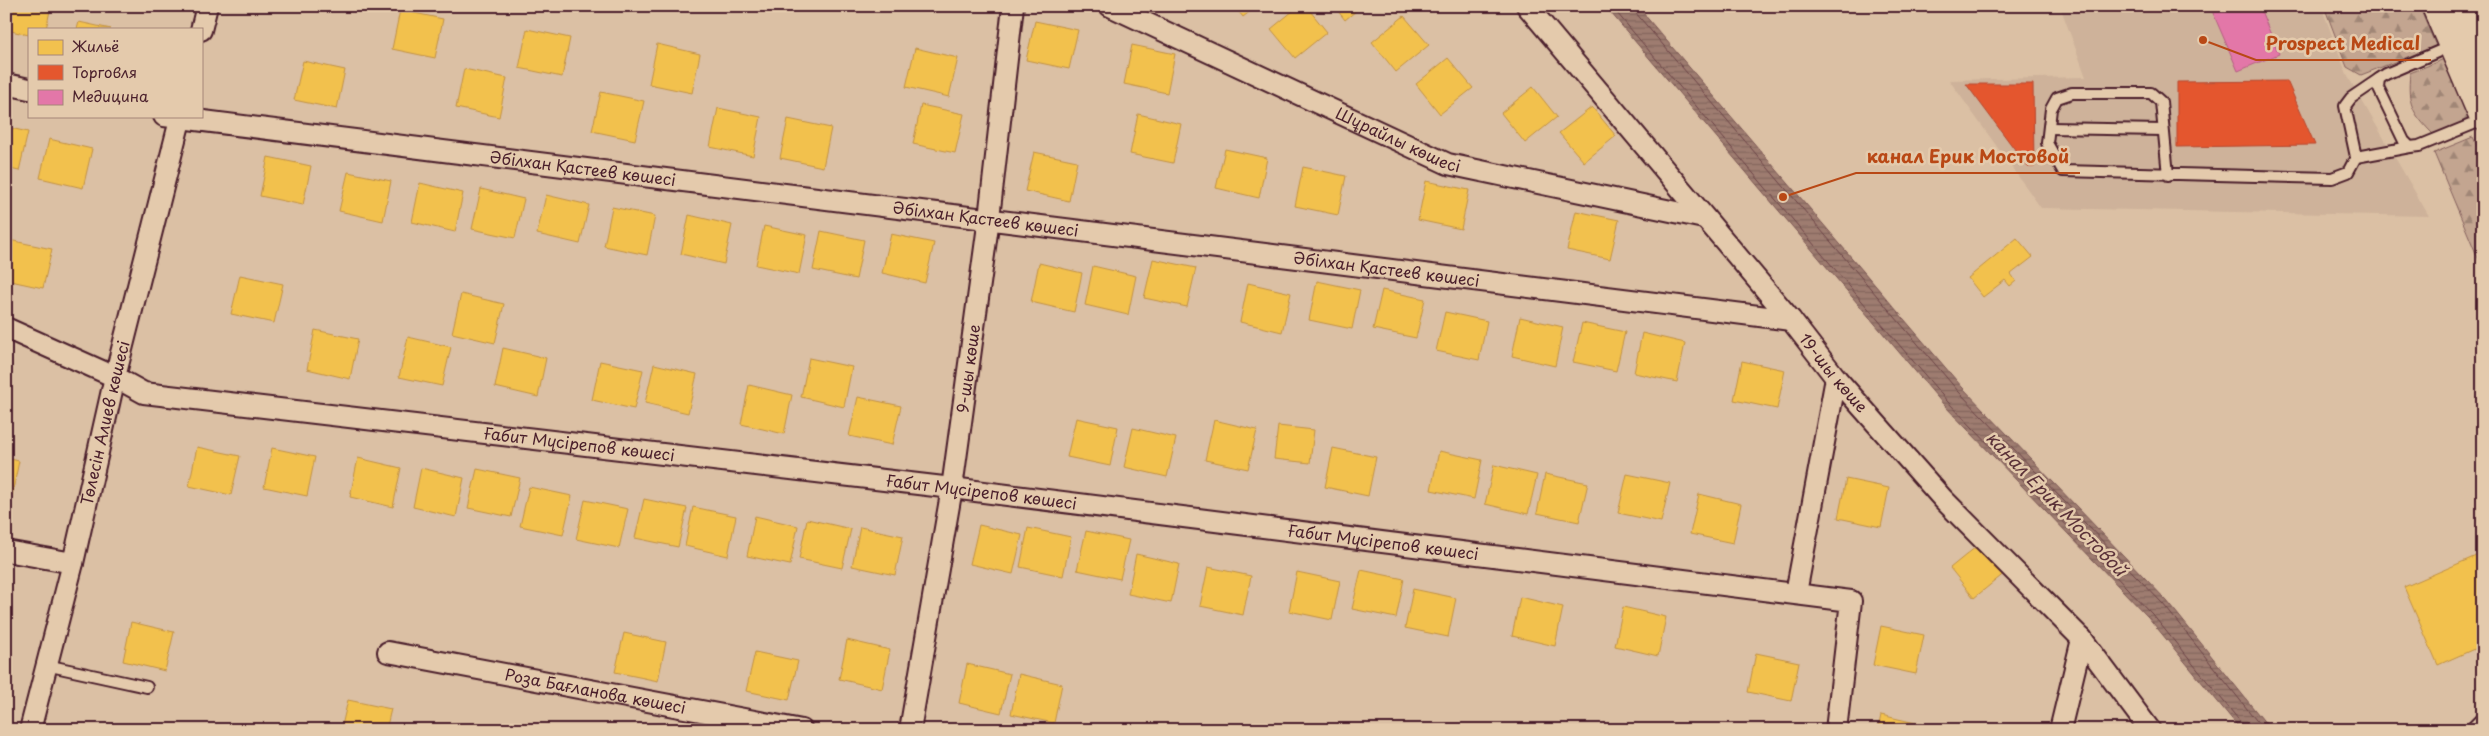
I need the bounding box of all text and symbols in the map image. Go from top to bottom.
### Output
callout: Prospect Medical [2256,27,2431,60]
legend [28,28,202,118]
text: Prospect Medical [2266,29,2420,56]
text: Жильё [71,34,119,57]
text: Торговля [72,60,137,83]
text: Медицина [72,84,149,107]
street label: Шұрайлы көшесі [1332,100,1463,177]
callout: канал Ерик Мостовой [1856,140,2080,173]
text: канал Ерик Мостовой [1867,142,2069,169]
street label: Әбілхан Қастеев көшесi [488,144,677,191]
street label: Әбілхан Қастеев көшесi [891,194,1080,242]
street label: Әбілхан Қастеев көшесi [1292,245,1481,292]
street label: 9-шы көше [949,323,985,415]
street label: 19-шы көше [1794,327,1874,417]
street label: Төлесін Алиев көшесі [73,338,135,508]
street label: Ғабит Мүсірепов көшесi [483,420,676,466]
water label: канал Ерик Мостовой [1980,424,2135,583]
street label: Ғабит Мүсірепов көшесi [885,467,1078,515]
street label: Ғабит Мүсірепов көшесi [1287,517,1480,565]
street label: Роза Бағланова көшесi [503,661,688,719]

